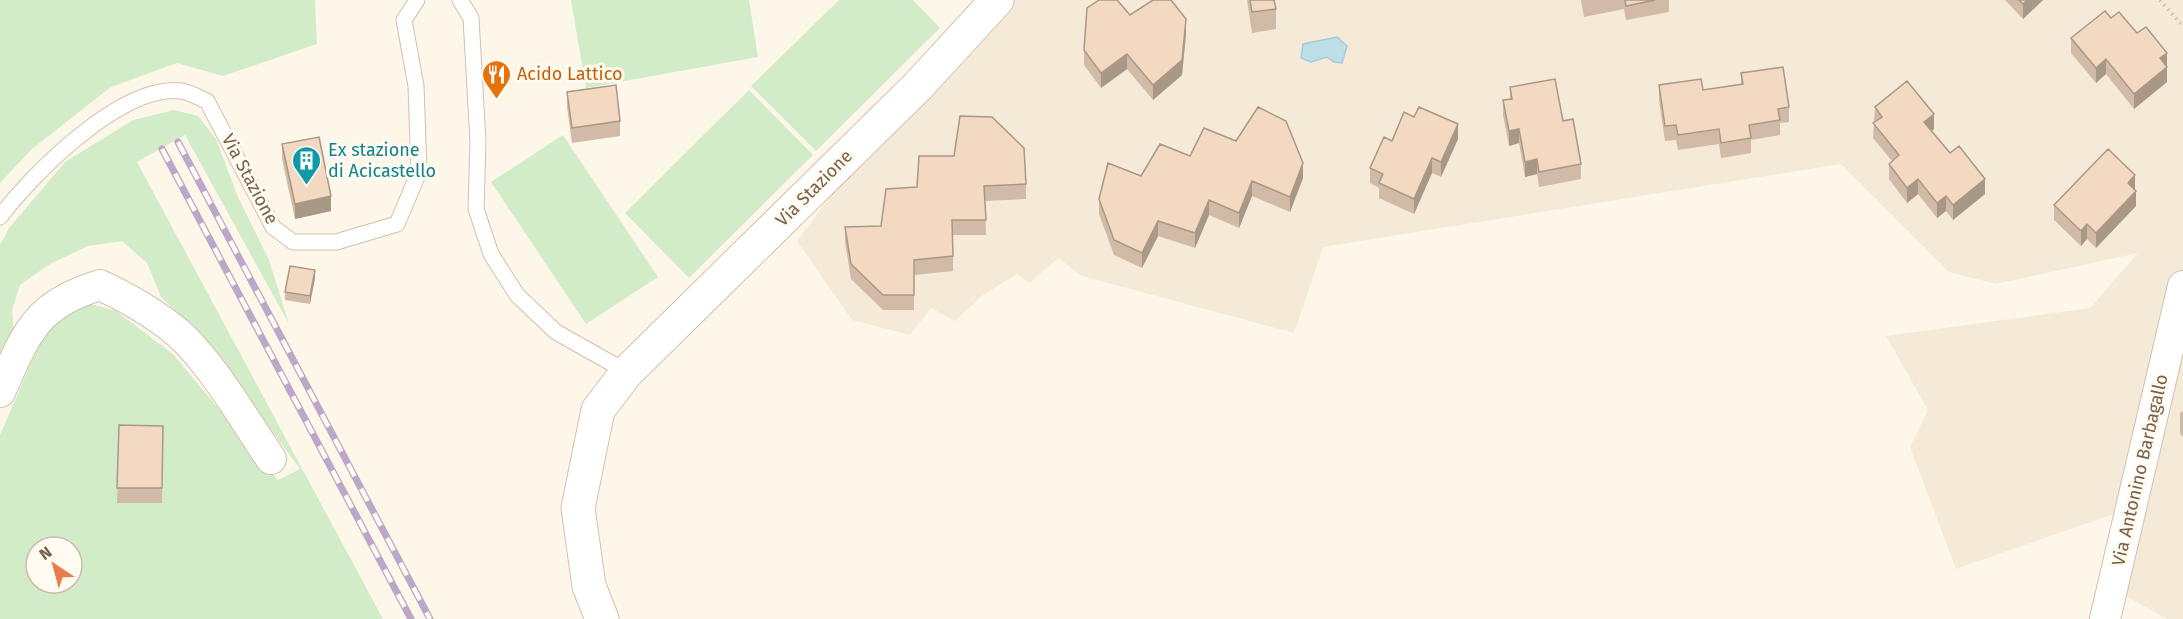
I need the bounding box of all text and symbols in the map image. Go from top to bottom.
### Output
restaurant icon: Acido Lattico [480,58,512,100]
place label: Acido Lattico [517,63,622,85]
street label: Via Stazione [217,130,283,228]
place label: Ex stazione di Acicastello [328,139,436,182]
building icon: Ex stazione di Acicastello [291,144,323,186]
street label: Via Stazione [771,145,857,231]
street label: Via Antonino Barbagallo [2107,372,2173,568]
north arrow [24,535,84,595]
text: N [36,542,55,564]

